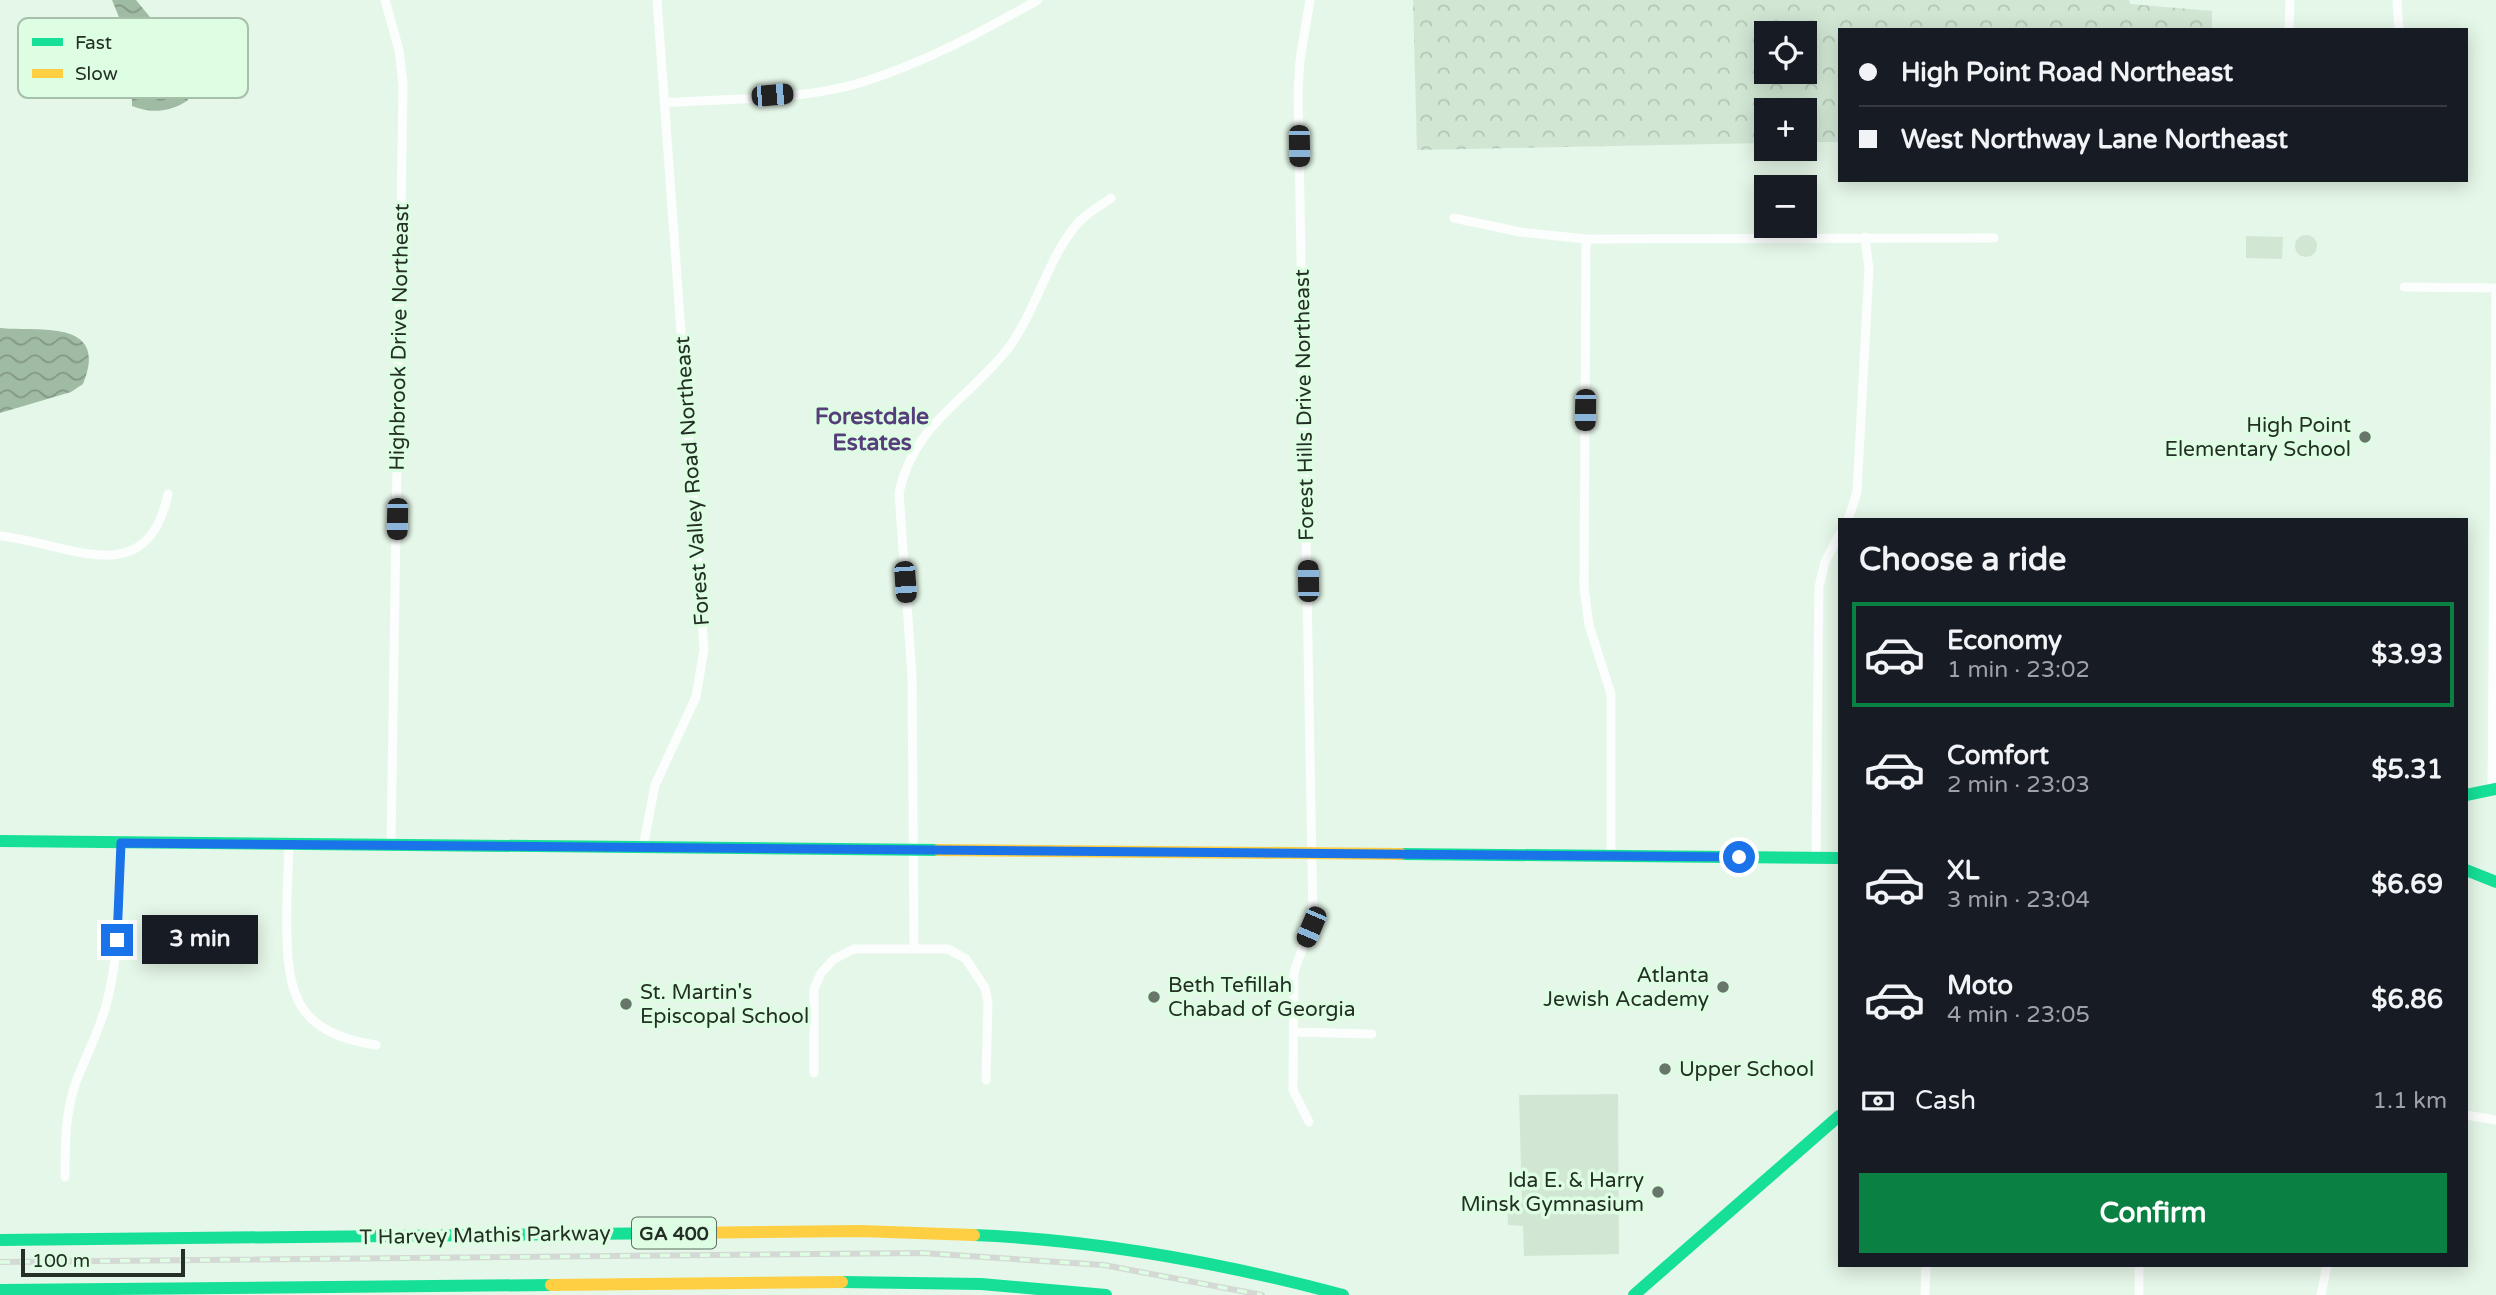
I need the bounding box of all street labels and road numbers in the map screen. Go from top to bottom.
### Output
street label: Highbrook Drive Northeast [385,203,414,471]
street label: Forest Hills Drive Northeast [1290,269,1319,541]
street label: Forest Valley Road Northeast [670,335,715,627]
road number: GA 400 [632,1218,716,1248]
street label: T Harvey Mathis Parkway [359,1221,611,1250]

